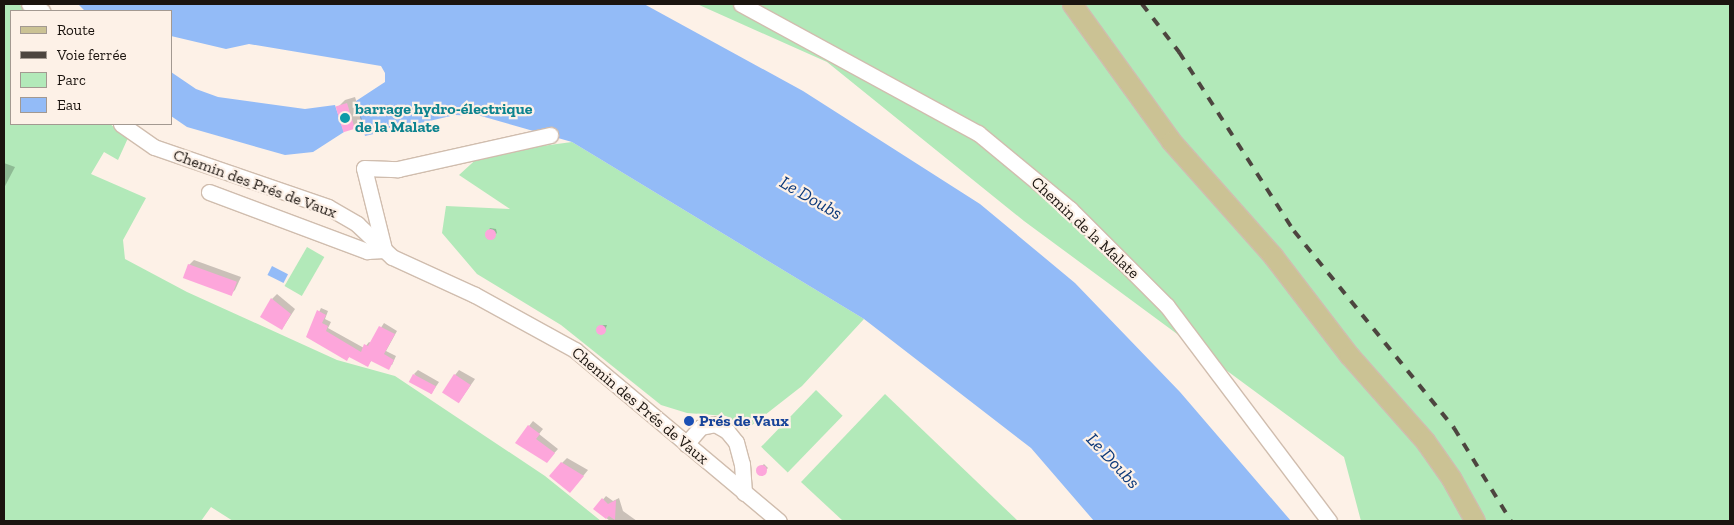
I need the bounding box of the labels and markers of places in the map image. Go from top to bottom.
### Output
place label: barrage hydro-électrique de la Malate [355,99,533,137]
marker: barrage hydro-électrique de la Malate [339,112,351,124]
place label: Prés de Vaux [699,411,789,431]
marker: Prés de Vaux [683,415,695,427]

